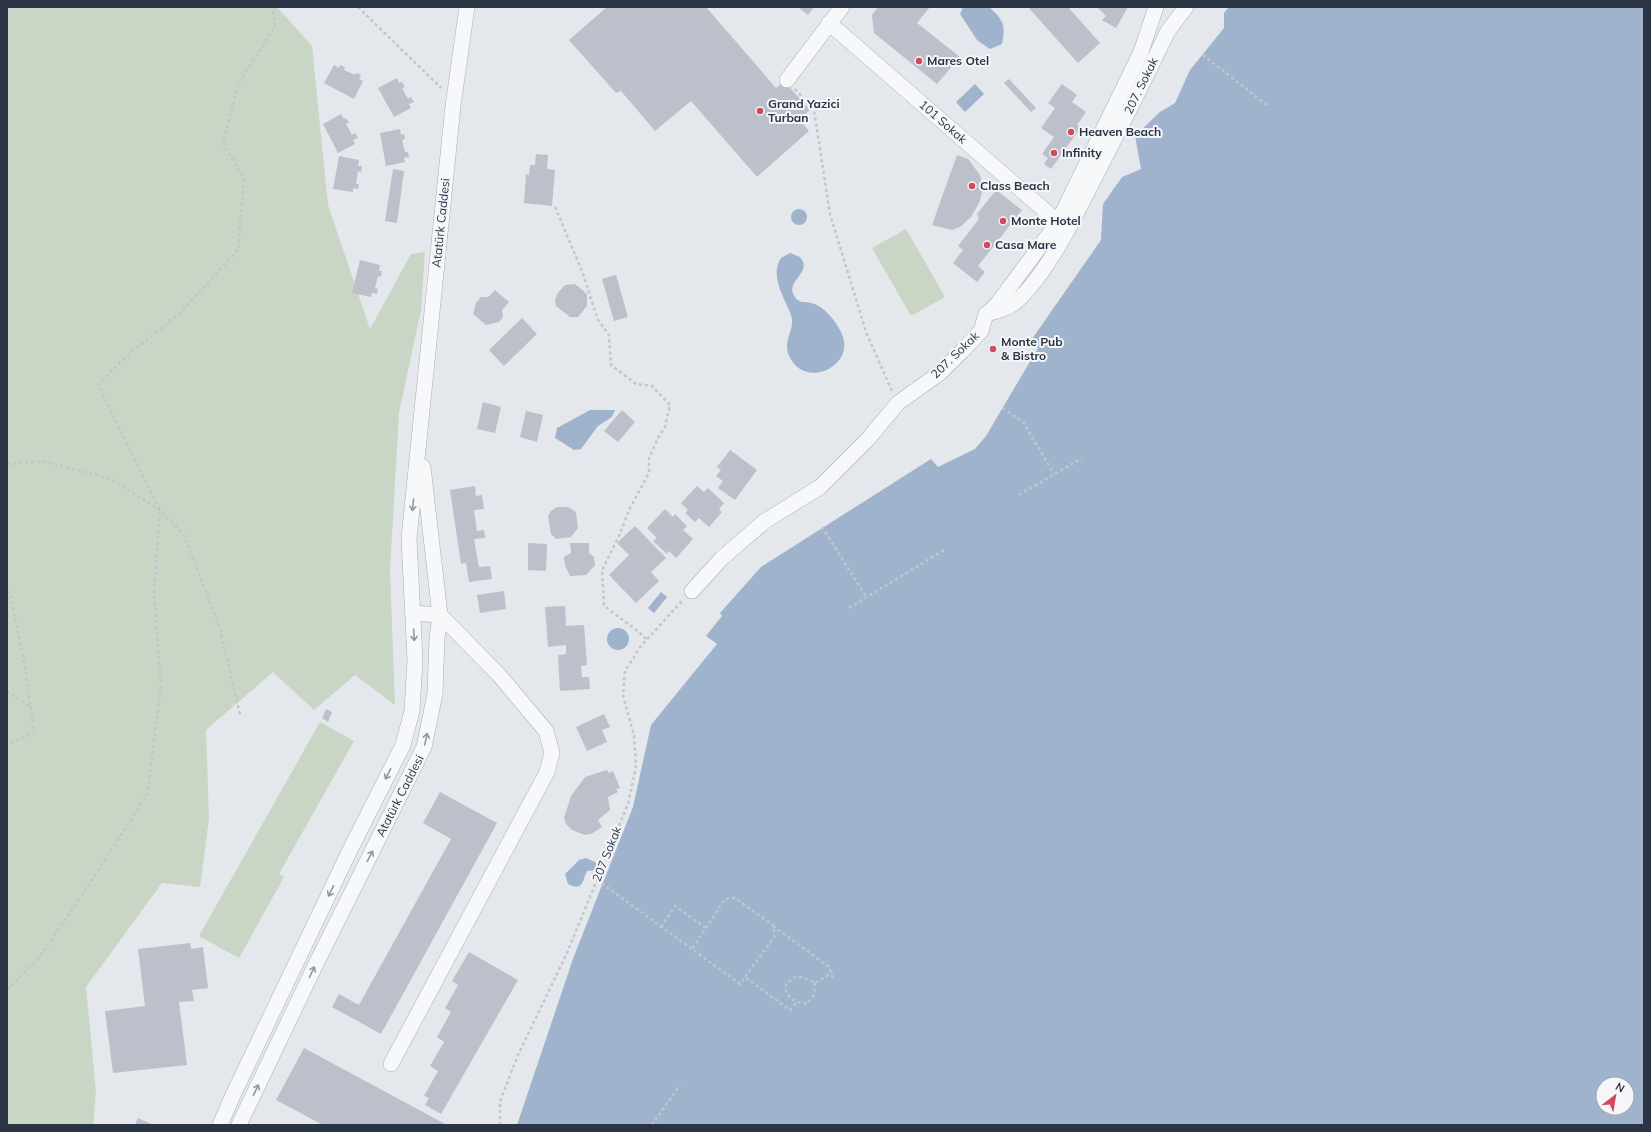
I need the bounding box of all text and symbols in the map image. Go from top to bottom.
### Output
place label: Mares Otel [927,53,989,68]
street label: 207. Sokak [1120,54,1161,117]
marker: Mares Otel [914,56,924,66]
place label: Grand Yazici Turban [768,96,840,125]
street label: 101 Sokak [916,97,971,147]
marker: Grand Yazici Turban [755,106,765,116]
place label: Heaven Beach [1079,124,1161,139]
marker: Heaven Beach [1066,127,1076,137]
place label: Infinity [1062,145,1102,160]
marker: Infinity [1049,148,1059,158]
street label: Atatürk Caddesi [428,177,453,268]
place label: Class Beach [980,178,1050,193]
marker: Class Beach [967,181,977,191]
place label: Monte Hotel [1011,213,1081,228]
marker: Monte Hotel [998,216,1008,226]
place label: Casa Mare [995,237,1057,252]
marker: Casa Mare [982,240,992,250]
street label: 207. Sokak [927,327,982,381]
place label: Monte Pub & Bistro [1001,334,1063,363]
marker: Monte Pub & Bistro [988,344,998,354]
one-way arrow [409,498,416,511]
one-way arrow [410,628,418,641]
one-way arrow [422,733,430,746]
street label: Atatürk Caddesi [372,752,427,839]
one-way arrow [384,768,392,780]
street label: 207 Sokak [589,823,625,884]
one-way arrow [367,850,374,862]
one-way arrow [327,885,334,897]
one-way arrow [309,967,316,979]
north arrow [1595,1076,1635,1116]
text: N [1613,1079,1627,1096]
one-way arrow [253,1084,260,1096]

